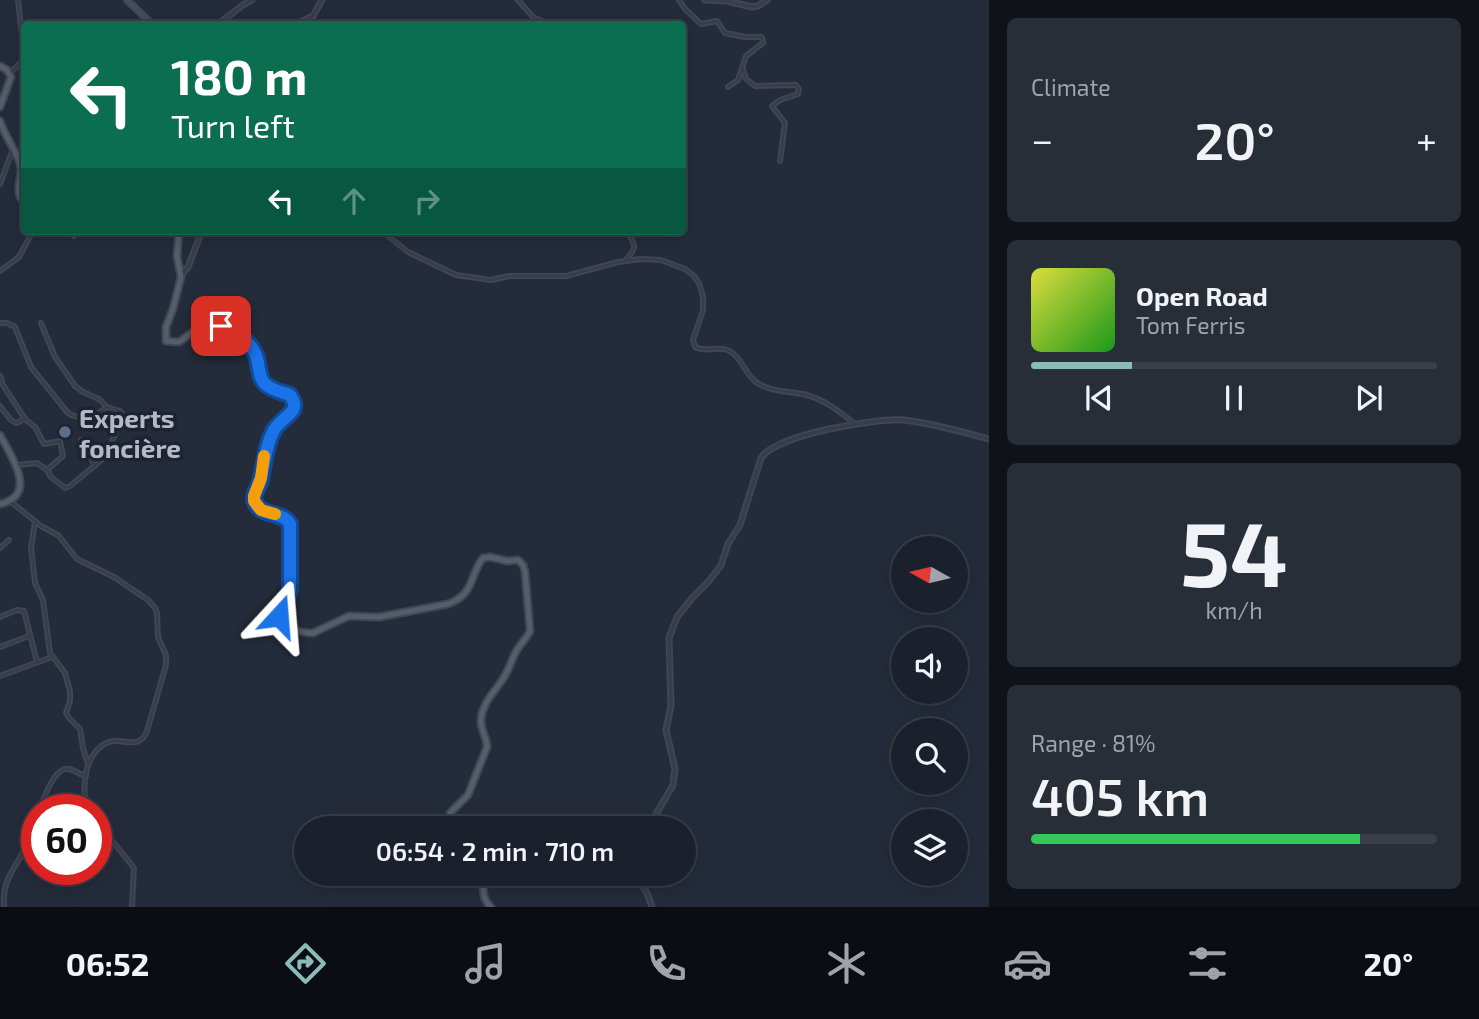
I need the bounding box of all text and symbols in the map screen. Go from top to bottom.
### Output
text: 180 m [171,46,307,105]
icon: left [56,49,147,140]
text: Climate [1031,73,1111,101]
text: Turn left [171,106,295,144]
text: 20° [1194,108,1275,170]
text: − [1031,116,1053,162]
text: + [1416,116,1437,162]
icon: left [262,182,300,220]
icon: ahead [335,182,373,220]
icon: right [408,182,446,220]
text: Open Road [1136,280,1268,311]
pin [191,296,251,356]
icon: arrive [202,307,240,345]
text: Tom Ferris [1136,311,1245,339]
icon: previous [1080,379,1118,417]
icon: pause [1215,379,1253,417]
icon: next [1350,379,1388,417]
place label: Experts foncière [79,402,181,463]
marker: Experts foncière [57,424,73,440]
text: 54 [1180,496,1288,605]
north arrow [891,536,968,612]
map controls [891,536,968,886]
position arrow [242,579,316,653]
text: km/h [1205,596,1263,624]
button: sound [891,627,968,704]
button: search [891,718,968,795]
text: Range · 81% [1031,729,1156,757]
text: 405 km [1031,764,1209,826]
speed limit sign: 60 [21,794,112,885]
button: layers [891,809,968,886]
text: 06:54 · 2 min · 710 m [376,835,614,866]
icon: directions [281,939,330,988]
icon: music [461,939,510,988]
icon: phone [642,939,691,988]
icon: climate [822,939,871,988]
icon: car [1003,939,1052,988]
icon: filters [1183,939,1232,988]
text: 06:52 [66,944,149,982]
text: 20° [1363,944,1413,982]

